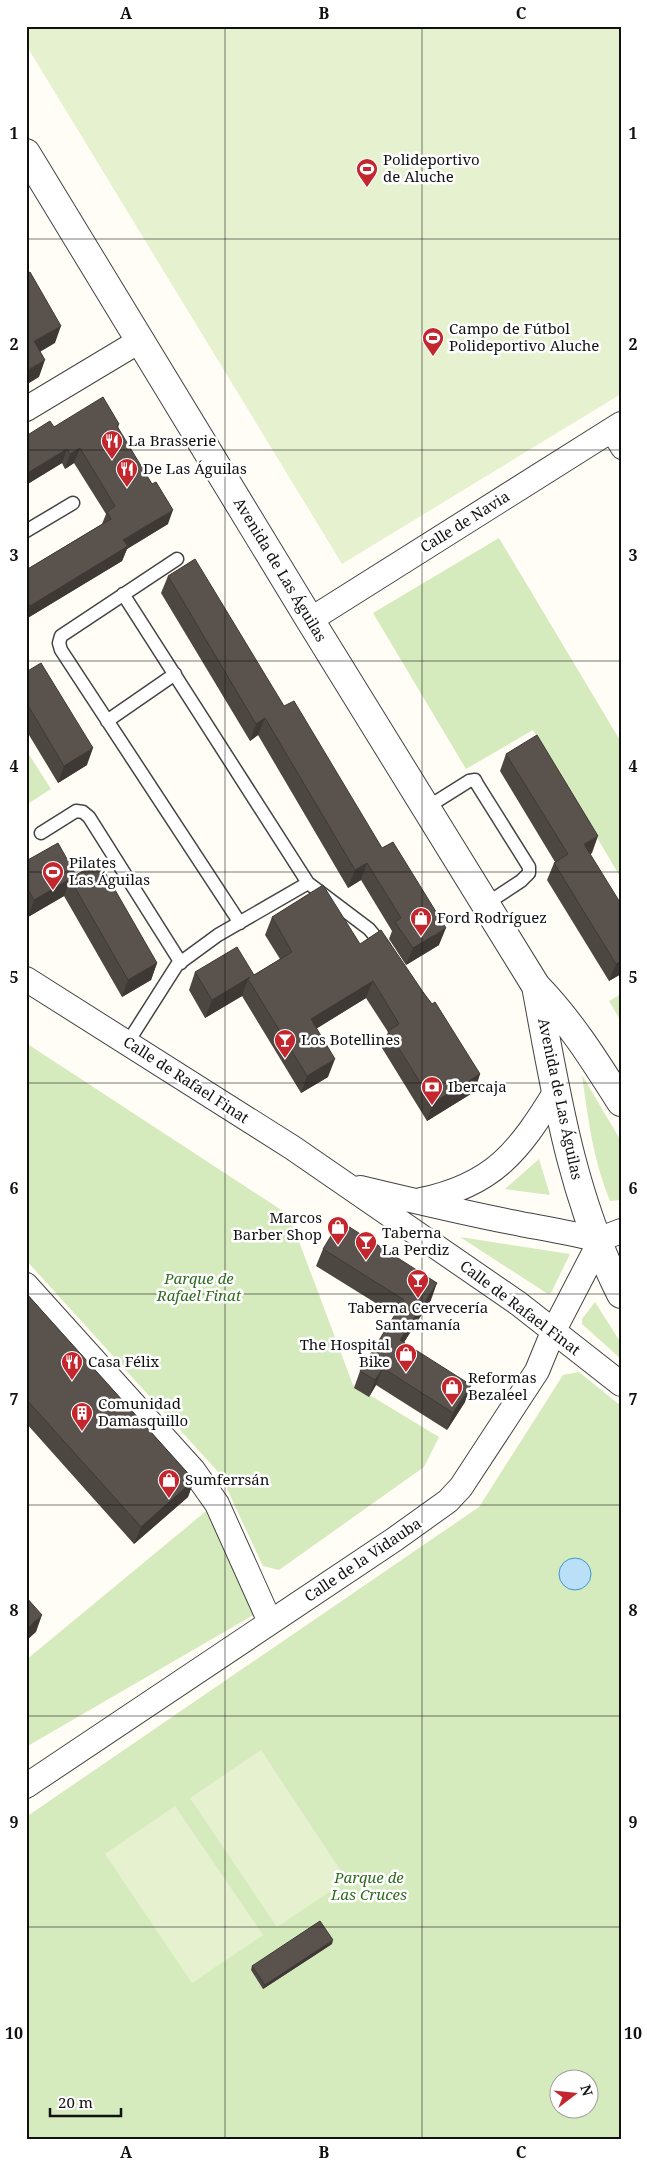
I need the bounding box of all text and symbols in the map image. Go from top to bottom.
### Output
text: A [120,2,133,24]
text: B [319,2,330,24]
text: C [516,2,527,24]
text: 1 [9,122,19,144]
text: 1 [628,122,638,144]
place label: Polideportivo de Aluche [383,149,480,186]
sports icon: Polideportivo de Aluche [355,157,379,188]
place label: Campo de Fútbol Polideportivo Aluche [449,318,599,355]
sports icon: Campo de Fútbol Polideportivo Aluche [421,326,445,357]
text: 2 [9,333,19,355]
text: 2 [628,333,638,355]
restaurant icon: La Brasserie [100,429,124,460]
place label: La Brasserie [128,430,216,450]
restaurant icon: De Las Águilas [115,457,139,488]
place label: De Las Águilas [143,458,247,478]
street label: Calle de Navia [416,486,513,557]
street label: Avenida de Las Águilas [230,494,332,645]
text: 3 [9,544,19,566]
text: 3 [628,544,638,566]
text: 4 [9,755,19,777]
text: 4 [628,755,638,777]
place label: Pilates Las Águilas [69,852,150,889]
sports icon: Pilates Las Águilas [41,860,65,891]
shop icon: Ford Rodríguez [409,906,433,937]
place label: Ford Rodríguez [437,907,547,927]
text: 5 [9,966,19,988]
text: 5 [628,966,638,988]
street label: Avenida de Las Águilas [534,1016,588,1182]
bar icon: Los Botellines [273,1028,297,1059]
place label: Los Botellines [301,1029,400,1049]
street label: Calle de Rafael Finat [120,1031,253,1127]
bank icon: Ibercaja [420,1075,444,1106]
place label: Ibercaja [448,1076,507,1096]
text: 6 [9,1177,19,1199]
text: 6 [628,1177,638,1199]
place label: Marcos Barber Shop [233,1207,322,1244]
shop icon: Marcos Barber Shop [326,1215,350,1246]
place label: Taberna La Perdiz [382,1222,450,1259]
bar icon: Taberna La Perdiz [354,1230,378,1261]
street label: Calle de Rafael Finat [456,1255,585,1359]
park label: Parque de Rafael Finat [156,1268,242,1305]
bar icon: Taberna Cervecería Santamanía [406,1268,430,1299]
place label: Taberna Cervecería Santamanía [348,1297,488,1334]
place label: The Hospital Bike [300,1334,390,1371]
shop icon: The Hospital Bike [394,1342,418,1373]
restaurant icon: Casa Félix [60,1350,84,1381]
place label: Casa Félix [88,1351,159,1371]
place label: Reformas Bezaleel [468,1367,537,1404]
shop icon: Reformas Bezaleel [440,1375,464,1406]
text: 7 [9,1388,19,1410]
text: 7 [628,1388,638,1410]
place label: Comunidad Damasquillo [98,1393,188,1430]
building icon: Comunidad Damasquillo [70,1401,94,1432]
shop icon: Sumferrsán [157,1468,181,1499]
place label: Sumferrsán [185,1469,270,1489]
street label: Calle de la Vidauba [300,1513,425,1606]
text: 8 [9,1599,19,1621]
text: 8 [628,1599,638,1621]
text: 9 [9,1811,19,1833]
text: 9 [628,1811,638,1833]
park label: Parque de Las Cruces [330,1867,407,1904]
text: 10 [5,2022,23,2044]
text: 10 [624,2022,642,2044]
north arrow [550,2068,600,2118]
text: N [576,2082,598,2098]
scale bar [50,2086,121,2118]
text: 20 m [58,2092,93,2112]
text: A [120,2141,133,2163]
text: B [319,2141,330,2163]
text: C [516,2141,527,2163]

